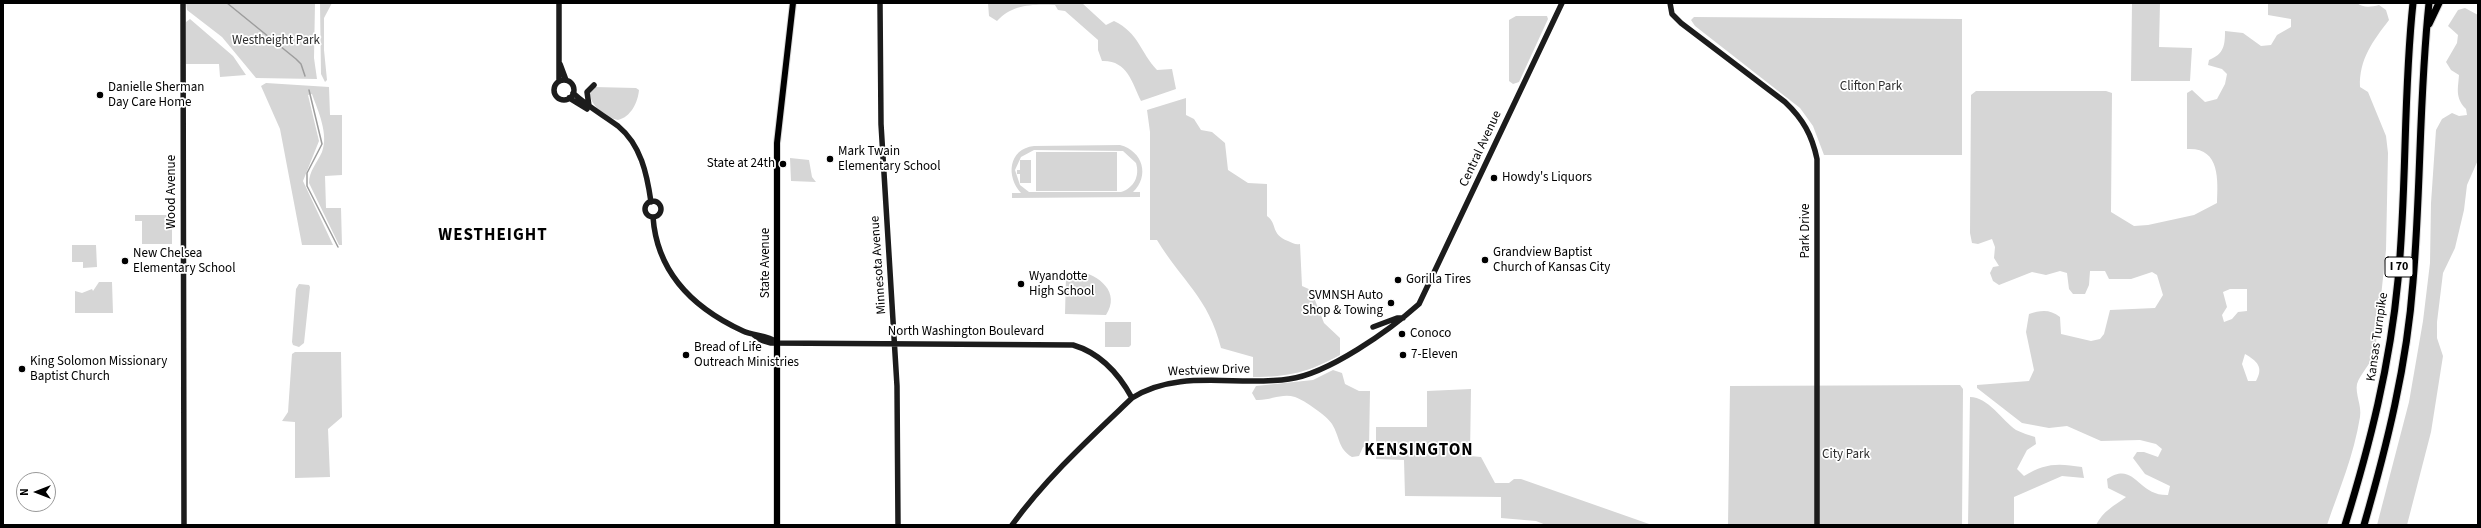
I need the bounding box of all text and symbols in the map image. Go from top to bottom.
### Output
park label: Westheight Park [232,33,320,49]
park label: Clifton Park [1840,79,1902,95]
place label: Danielle Sherman Day Care Home [108,80,204,111]
marker: Danielle Sherman Day Care Home [95,90,105,100]
street label: Central Avenue [1457,108,1505,190]
place label: Mark Twain Elementary School [838,144,940,175]
marker: Mark Twain Elementary School [825,154,835,164]
street label: Wood Avenue [164,155,180,229]
place label: State at 24th [707,156,775,172]
marker: State at 24th [778,159,788,169]
place label: Howdy's Liquors [1502,170,1592,186]
marker: Howdy's Liquors [1489,173,1499,183]
street label: Park Drive [1798,203,1814,259]
street label: Minnesota Avenue [868,215,890,315]
district label: WESTHEIGHT [438,226,548,246]
street label: State Avenue [758,228,774,298]
place label: Grandview Baptist Church of Kansas City [1493,245,1610,276]
place label: New Chelsea Elementary School [133,246,235,277]
marker: Grandview Baptist Church of Kansas City [1480,255,1490,265]
marker: New Chelsea Elementary School [120,256,130,266]
road number: I 70 [2385,257,2413,277]
place label: Wyandotte High School [1029,269,1094,300]
place label: Gorilla Tires [1406,272,1471,288]
marker: Gorilla Tires [1393,275,1403,285]
marker: Wyandotte High School [1016,279,1026,289]
place label: SVMNSH Auto Shop & Towing [1302,288,1383,319]
street label: Kansas Turnpike [2364,292,2392,382]
marker: SVMNSH Auto Shop & Towing [1386,298,1396,308]
street label: North Washington Boulevard [888,324,1044,340]
place label: Conoco [1410,326,1451,342]
marker: Conoco [1397,329,1407,339]
place label: Bread of Life Outreach Ministries [694,340,799,371]
place label: 7-Eleven [1411,347,1458,363]
marker: Bread of Life Outreach Ministries [681,350,691,360]
marker: 7-Eleven [1398,350,1408,360]
place label: King Solomon Missionary Baptist Church [30,354,167,385]
street label: Westview Drive [1168,362,1250,380]
marker: King Solomon Missionary Baptist Church [17,364,27,374]
district label: KENSINGTON [1364,441,1474,461]
park label: City Park [1822,447,1870,463]
north arrow [16,472,56,512]
text: N [17,488,32,496]

